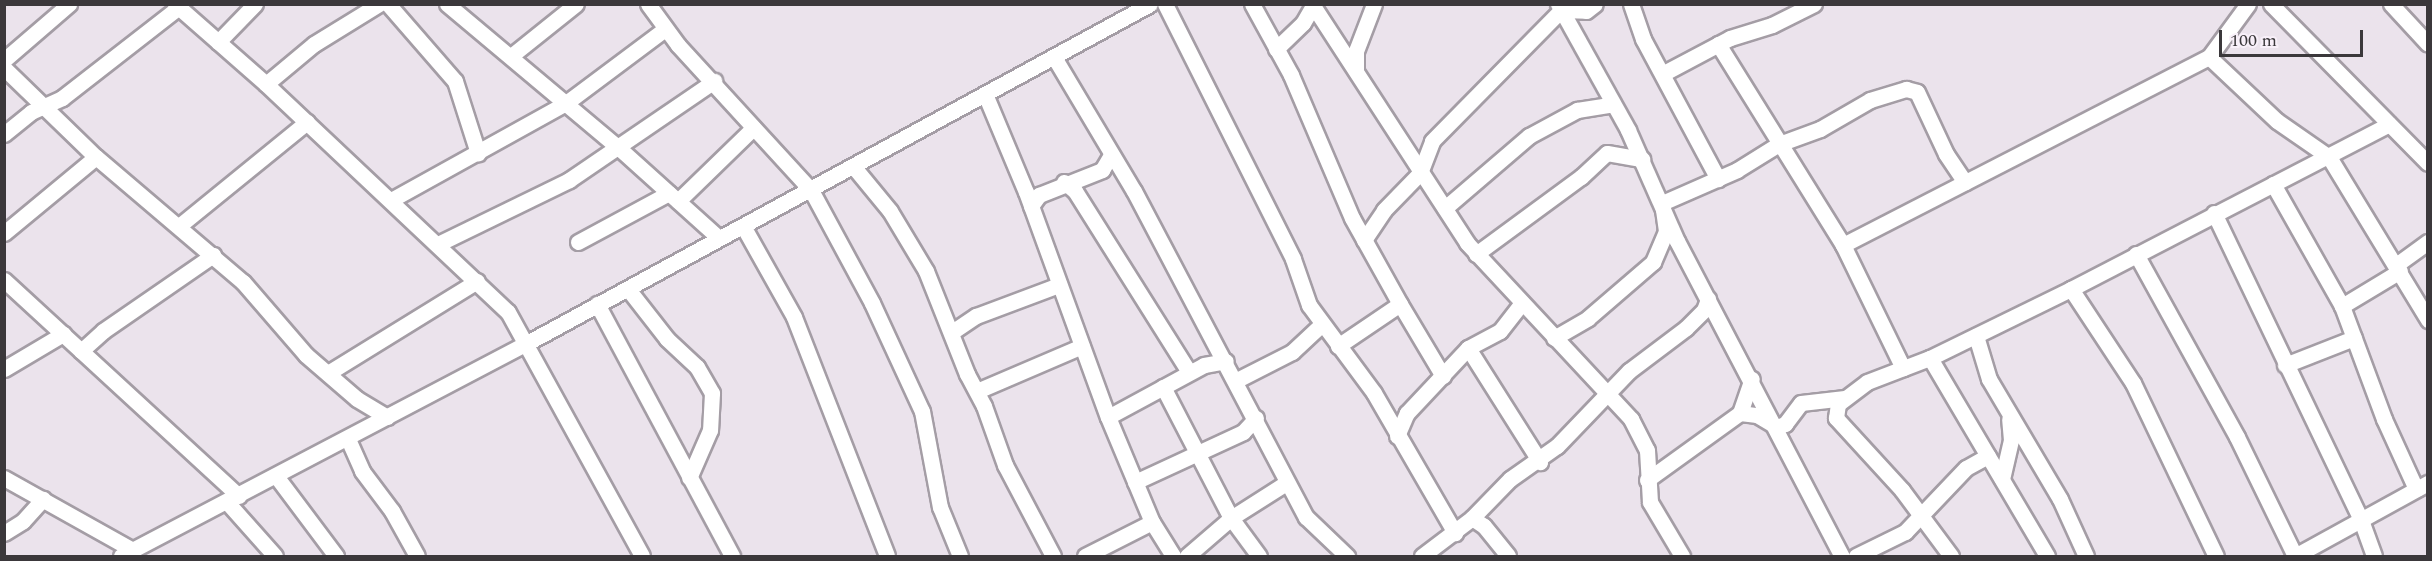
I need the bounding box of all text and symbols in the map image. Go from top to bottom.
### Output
scale bar [2222,18,2366,56]
text: 100 m [2230,27,2277,54]

